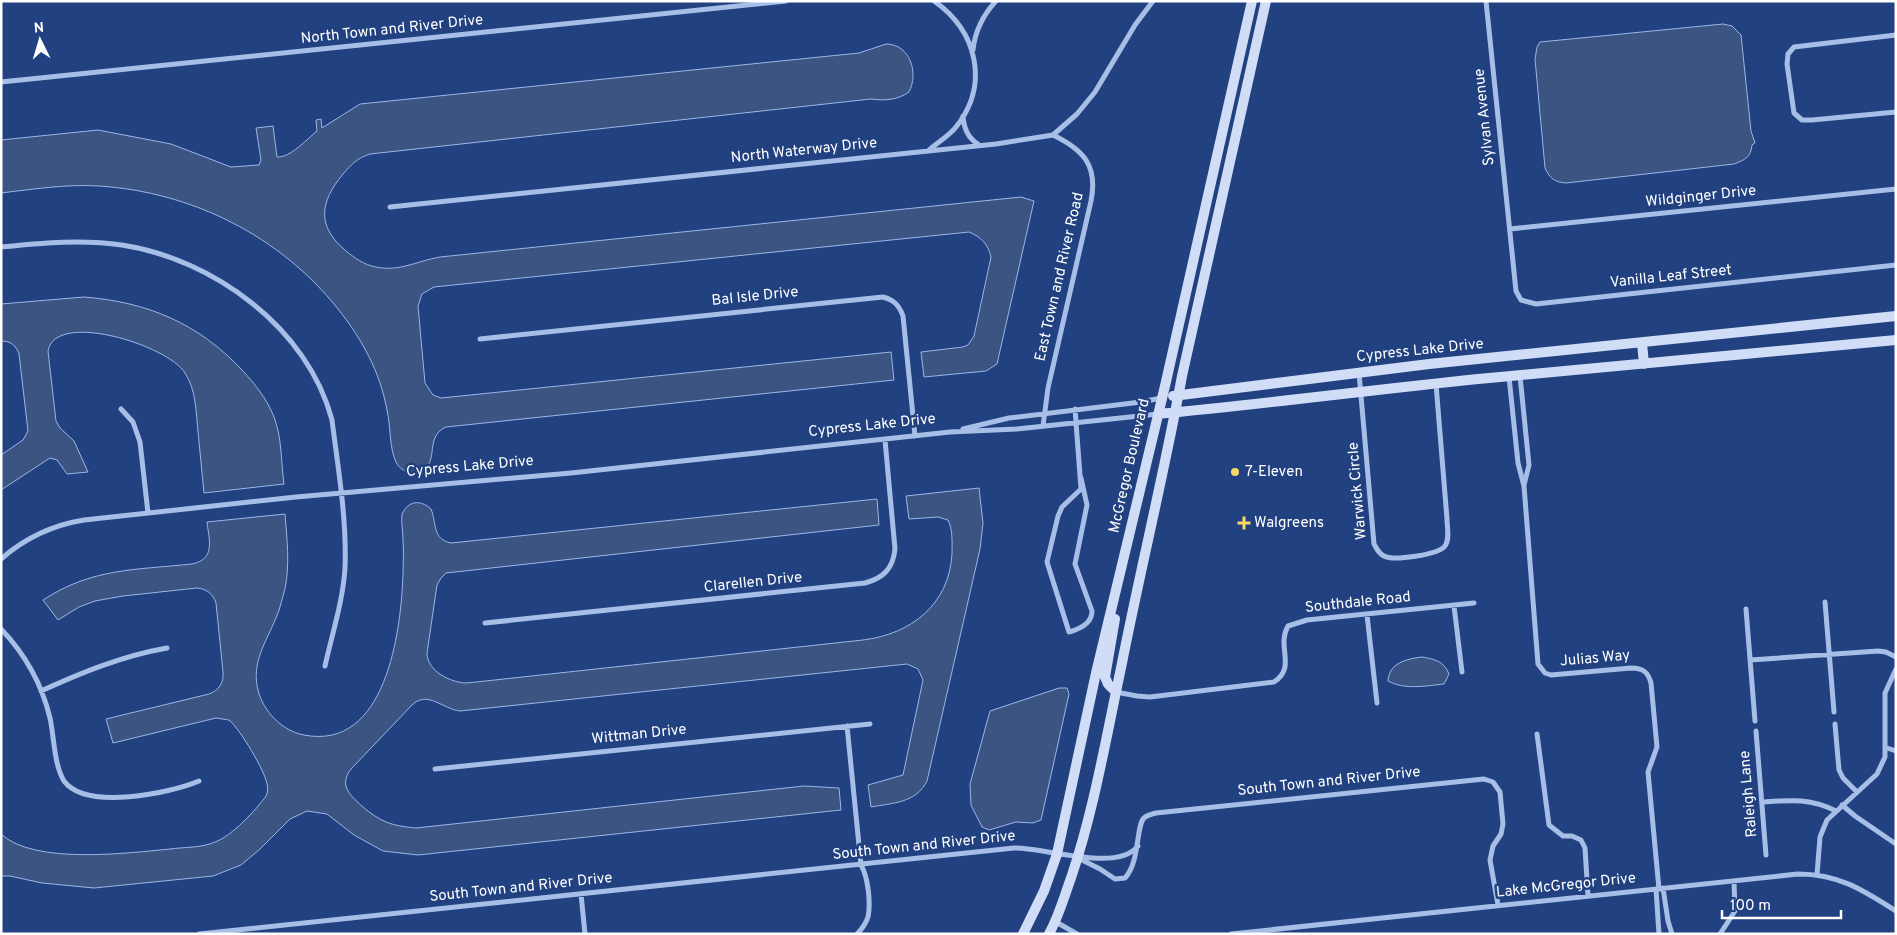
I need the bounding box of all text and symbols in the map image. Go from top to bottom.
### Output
street label: North Town and River Drive [300,11,484,49]
north arrow [15,15,65,65]
text: N [33,20,45,37]
street label: Sylvan Avenue [1470,68,1500,166]
street label: North Waterway Drive [730,134,878,168]
street label: Wildginger Drive [1645,182,1757,212]
street label: East Town and River Road [1031,191,1089,363]
street label: Vanilla Leaf Street [1609,261,1733,293]
street label: Bal Isle Drive [711,283,799,311]
street label: Cypress Lake Drive [1355,335,1485,367]
street label: McGregor Boulevard [1105,397,1155,535]
street label: Cypress Lake Drive [807,410,937,442]
street label: Warwick Circle [1344,441,1372,541]
street label: Cypress Lake Drive [405,452,535,482]
place label: 7-Eleven [1245,463,1303,482]
marker: 7-Eleven [1229,466,1241,478]
place label: Walgreens [1254,514,1324,533]
marker: Walgreens [1238,517,1250,529]
street label: Clarellen Drive [703,568,803,598]
street label: Southdale Road [1304,588,1412,618]
street label: Julias Way [1559,646,1631,672]
street label: Wittman Drive [591,721,687,749]
street label: Raleigh Lane [1736,750,1762,838]
street label: South Town and River Drive [1237,763,1421,801]
street label: South Town and River Drive [832,827,1016,865]
street label: South Town and River Drive [429,869,613,907]
street label: Lake McGregor Drive [1495,869,1637,903]
scale bar [1722,888,1841,920]
text: 100 m [1730,897,1771,916]

